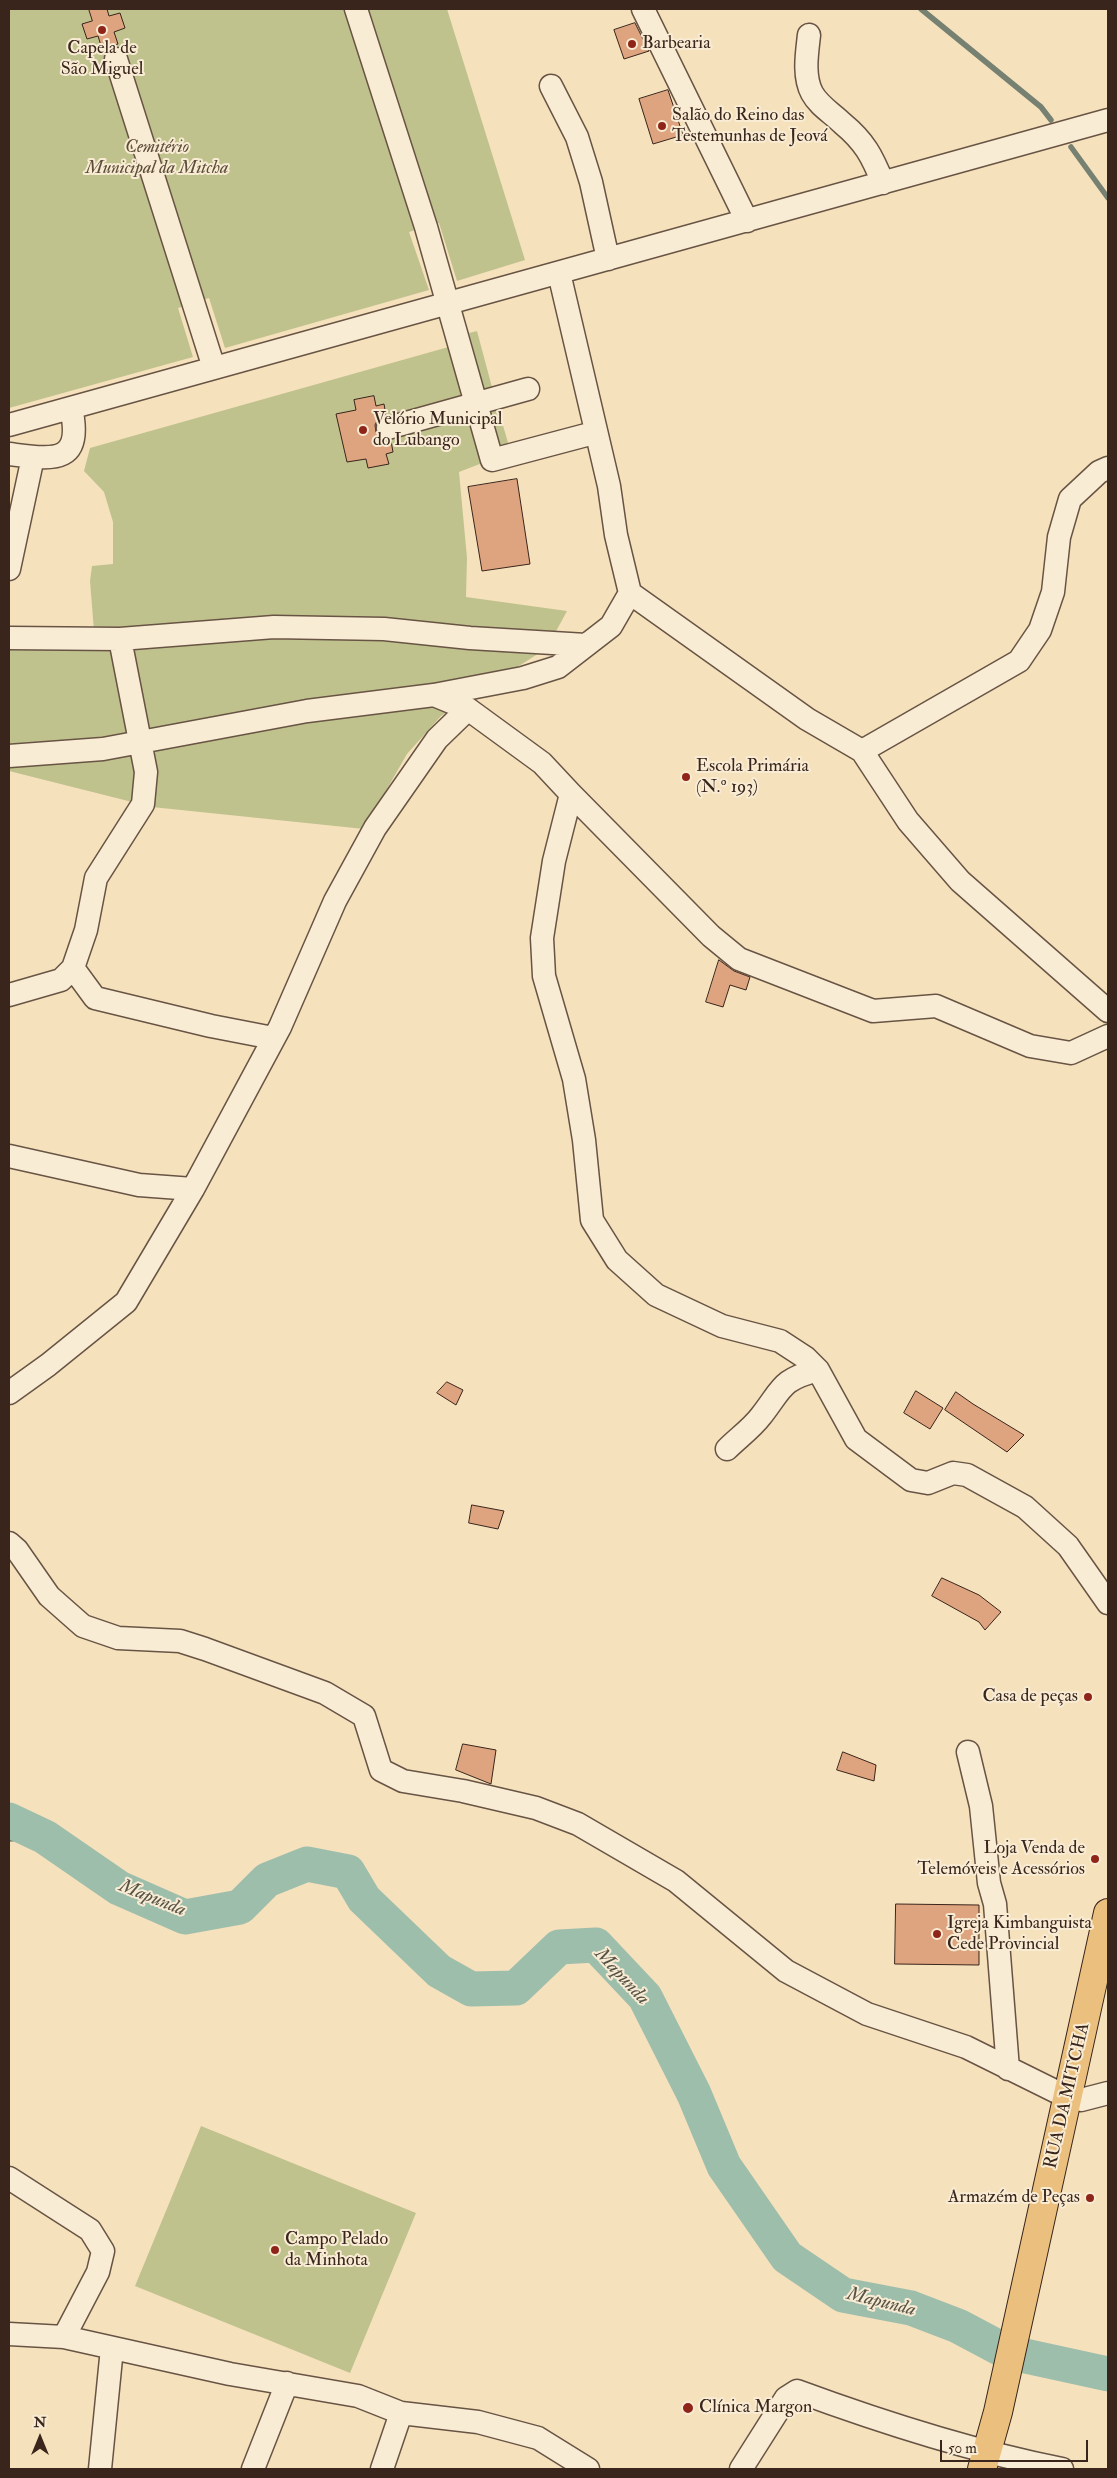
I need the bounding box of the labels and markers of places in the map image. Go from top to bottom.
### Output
marker: Capela de São Miguel [96,24,108,36]
place label: Barbearia [642,33,711,55]
place label: Capela de São Miguel [61,38,143,80]
marker: Barbearia [626,38,638,50]
place label: Salão do Reino das Testemunhas de Jeová [672,105,828,148]
marker: Salão do Reino das Testemunhas de Jeová [656,120,668,132]
place label: Velório Municipal do Lubango [373,409,502,452]
marker: Velório Municipal do Lubango [357,424,369,436]
place label: Escola Primária (N.º 193) [696,756,809,799]
marker: Escola Primária (N.º 193) [680,771,692,783]
place label: Casa de peças [983,1686,1078,1708]
marker: Casa de peças [1082,1691,1094,1703]
place label: Loja Venda de Telemóveis e Acessórios [917,1838,1085,1880]
marker: Loja Venda de Telemóveis e Acessórios [1089,1853,1101,1865]
place label: Igreja Kimbanguista Cede Provincial [947,1913,1092,1956]
marker: Igreja Kimbanguista Cede Provincial [931,1928,943,1940]
place label: Armazém de Peças [948,2187,1080,2209]
marker: Armazém de Peças [1084,2192,1096,2204]
place label: Campo Pelado da Minhota [285,2229,388,2272]
marker: Campo Pelado da Minhota [269,2244,281,2256]
place label: Clínica Margon [699,2397,812,2419]
marker: Clínica Margon [681,2401,695,2415]

